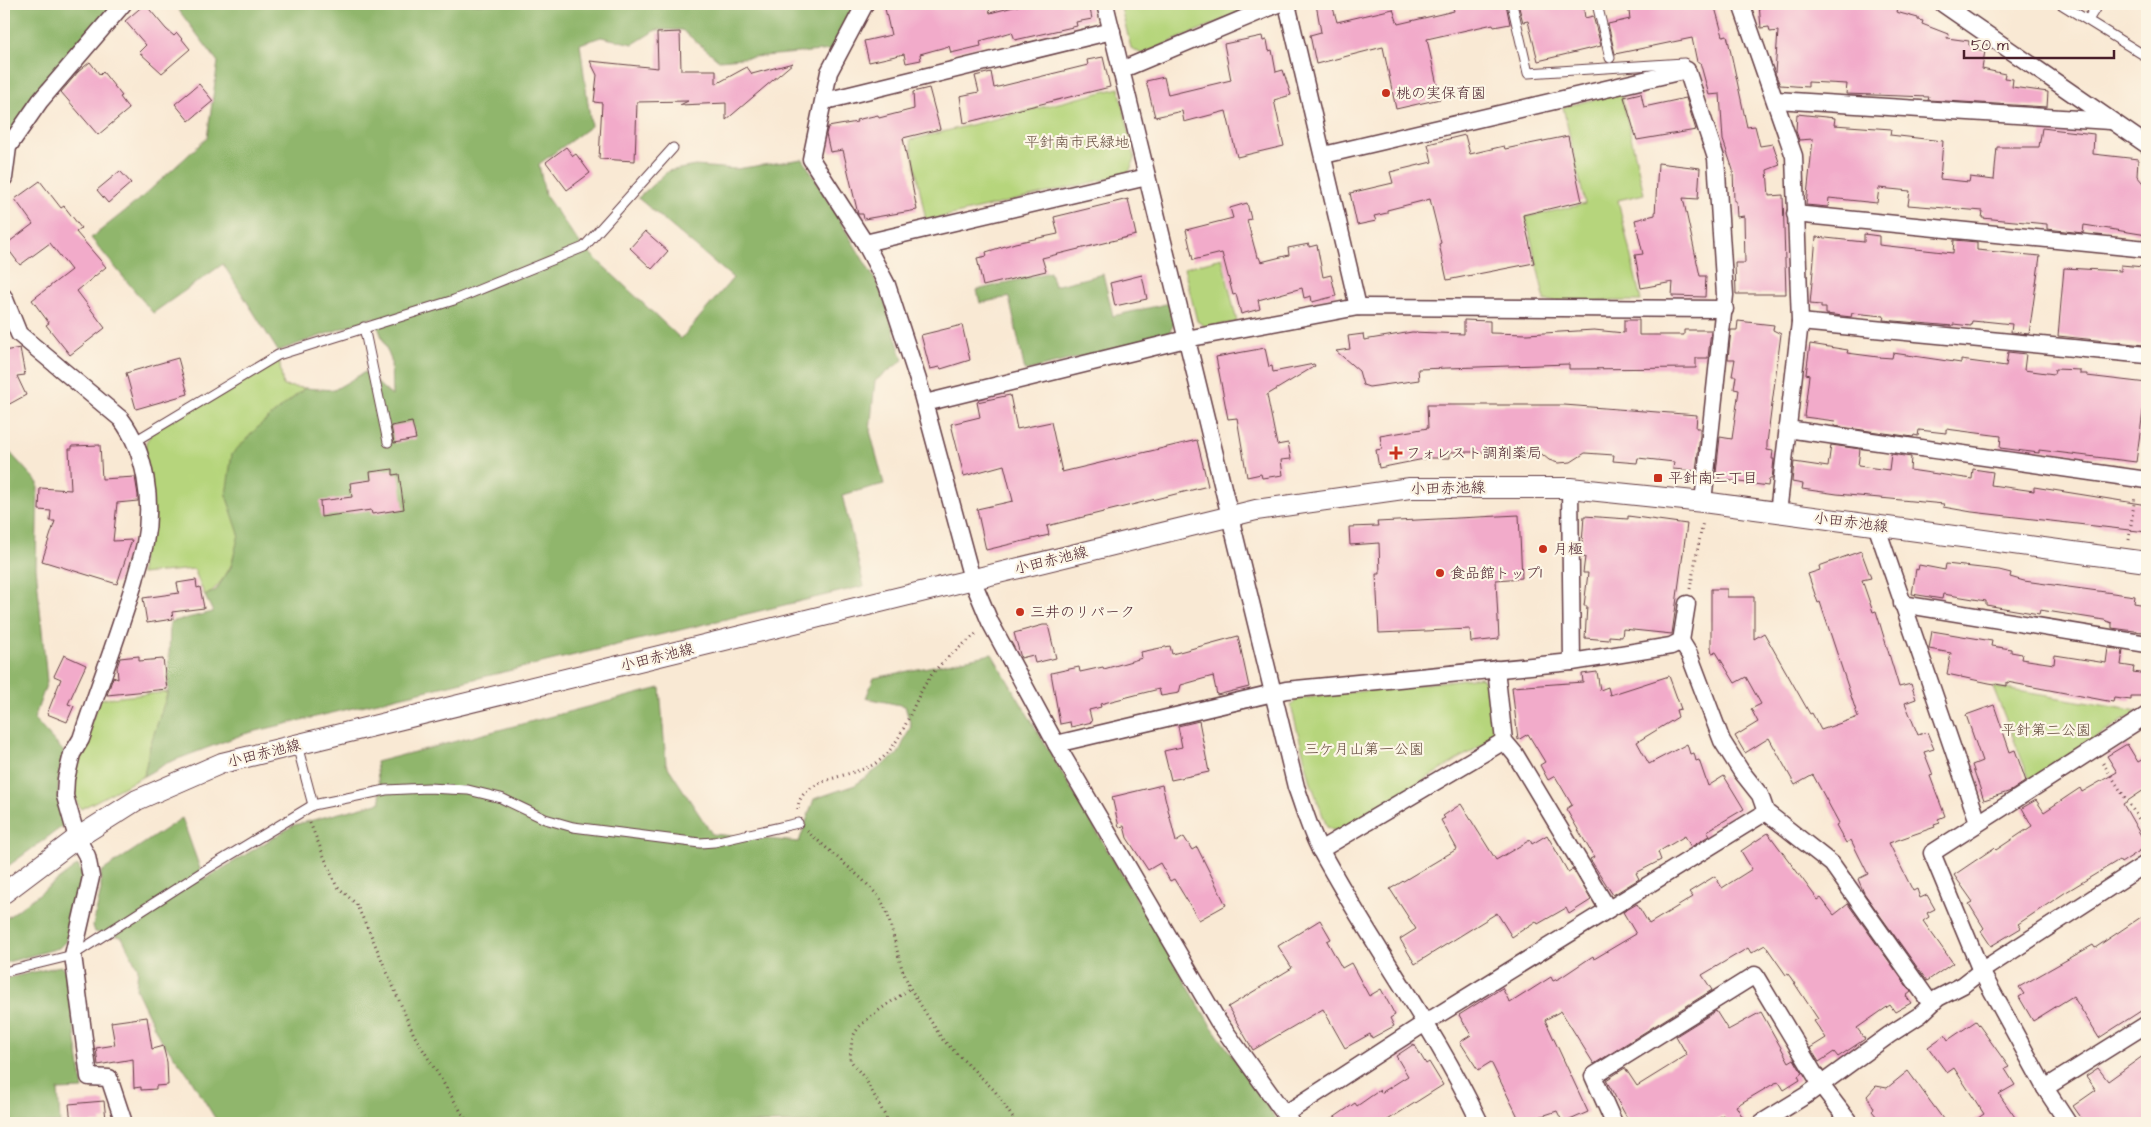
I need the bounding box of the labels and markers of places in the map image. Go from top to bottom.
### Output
place label: 桃の実保育園 [1396,83,1486,104]
marker: 桃の実保育園 [1380,87,1392,99]
place label: フォレスト調剤薬局 [1406,443,1542,464]
marker: フォレスト調剤薬局 [1390,447,1402,459]
place label: 平針南二丁目 [1668,468,1758,489]
marker: 平針南二丁目 [1652,472,1664,484]
place label: 月極 [1553,539,1583,560]
marker: 月極 [1537,543,1549,555]
place label: 食品館トップ1 [1450,563,1542,584]
marker: 食品館トップ1 [1434,567,1446,579]
place label: 三井のリパーク [1030,602,1135,623]
marker: 三井のリパーク [1014,606,1026,618]

